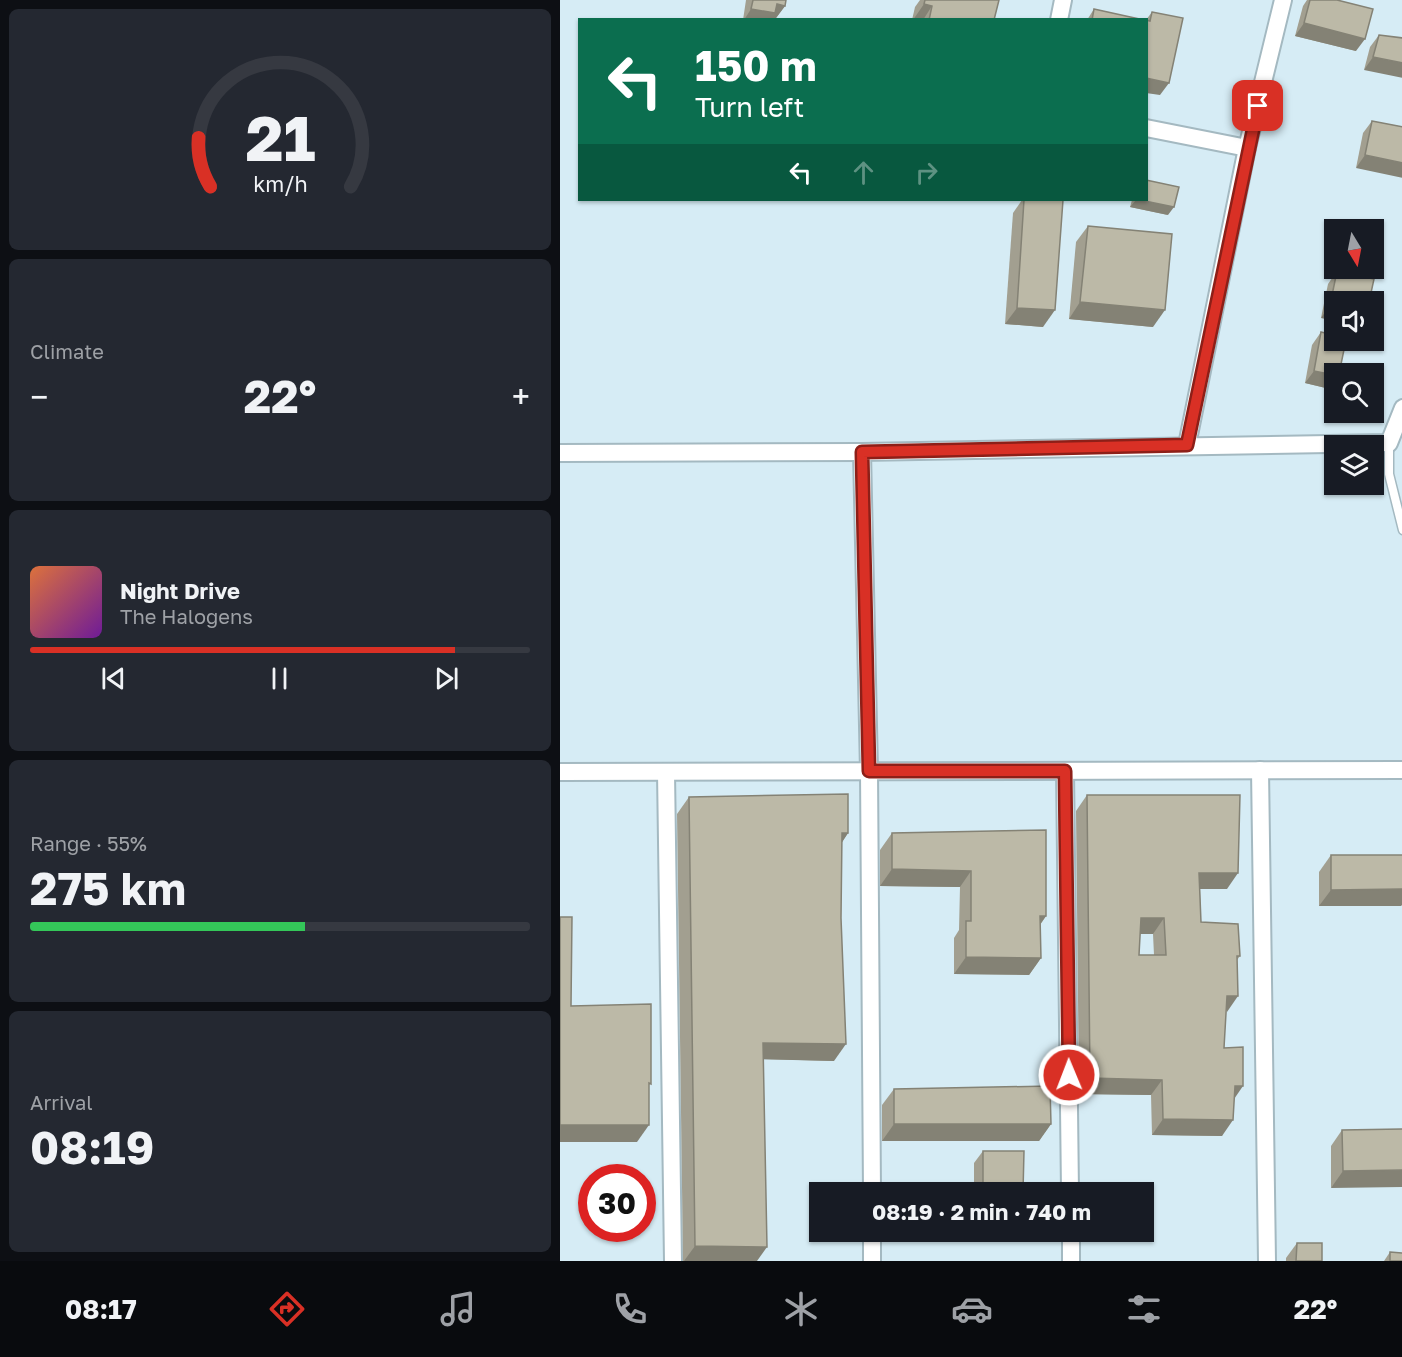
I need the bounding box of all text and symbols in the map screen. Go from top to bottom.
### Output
text: 150 m [695,40,817,90]
icon: left [596,42,674,120]
pin [1232,80,1283,131]
icon: arrive [1241,89,1274,122]
text: Turn left [695,91,804,123]
text: 21 [245,100,315,175]
icon: left [784,156,817,189]
icon: ahead [847,156,880,189]
icon: right [910,156,943,189]
text: km/h [253,171,307,197]
north arrow [1324,219,1384,279]
map controls [1324,219,1384,495]
button: sound [1324,291,1384,351]
text: Climate [30,339,104,363]
button: search [1324,363,1384,423]
text: 22° [244,369,316,423]
text: − [30,377,48,416]
text: + [512,377,530,416]
button: layers [1324,435,1384,495]
text: Night Drive [120,577,240,604]
text: The Halogens [120,604,253,628]
icon: previous [97,662,130,695]
icon: pause [263,662,296,695]
icon: next [430,662,463,695]
text: Range · 55% [30,831,147,855]
text: 275 km [30,861,186,915]
position arrow [1037,1043,1101,1107]
text: Arrival [30,1090,93,1114]
text: 08:19 [30,1120,154,1174]
speed limit sign: 30 [578,1164,656,1242]
text: 08:19 · 2 min · 740 m [872,1198,1091,1225]
icon: directions [266,1288,308,1330]
icon: music [437,1288,479,1330]
icon: phone [609,1288,651,1330]
icon: climate [780,1288,822,1330]
icon: car [951,1288,993,1330]
icon: filters [1123,1288,1165,1330]
text: 08:17 [65,1293,137,1325]
text: 22° [1294,1293,1337,1325]

